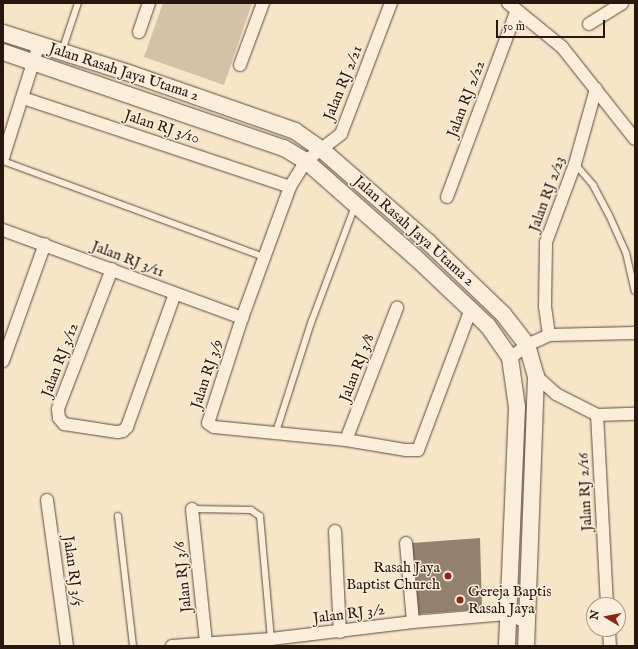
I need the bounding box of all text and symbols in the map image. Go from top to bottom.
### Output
scale bar [498,12,607,38]
text: 50 m [503,19,525,34]
street label: Jalan Rasah Jaya Utama 2 [47,39,201,105]
street label: Jalan RJ 2/21 [320,43,366,123]
street label: Jalan RJ 2/22 [443,58,489,140]
street label: Jalan RJ 3/10 [122,106,202,148]
street label: Jalan RJ 2/23 [525,154,569,234]
street label: Jalan Rasah Jaya Utama 2 [350,172,478,290]
street label: Jalan RJ 3/11 [89,237,167,281]
street label: Jalan RJ 3/12 [38,320,82,400]
street label: Jalan RJ 3/8 [336,331,378,405]
street label: Jalan RJ 3/9 [187,337,227,411]
street label: Jalan RJ 2/16 [574,452,596,532]
street label: Jalan RJ 3/5 [59,535,87,607]
street label: Jalan RJ 3/6 [170,541,196,613]
place label: Rasah Jaya Baptist Church [346,558,440,593]
marker: Rasah Jaya Baptist Church [443,571,453,581]
place label: Gereja Baptis Rasah Jaya [468,582,551,617]
marker: Gereja Baptis Rasah Jaya [455,595,465,605]
north arrow [586,597,626,637]
street label: Jalan RJ 3/2 [312,601,386,627]
text: N [587,609,603,621]

